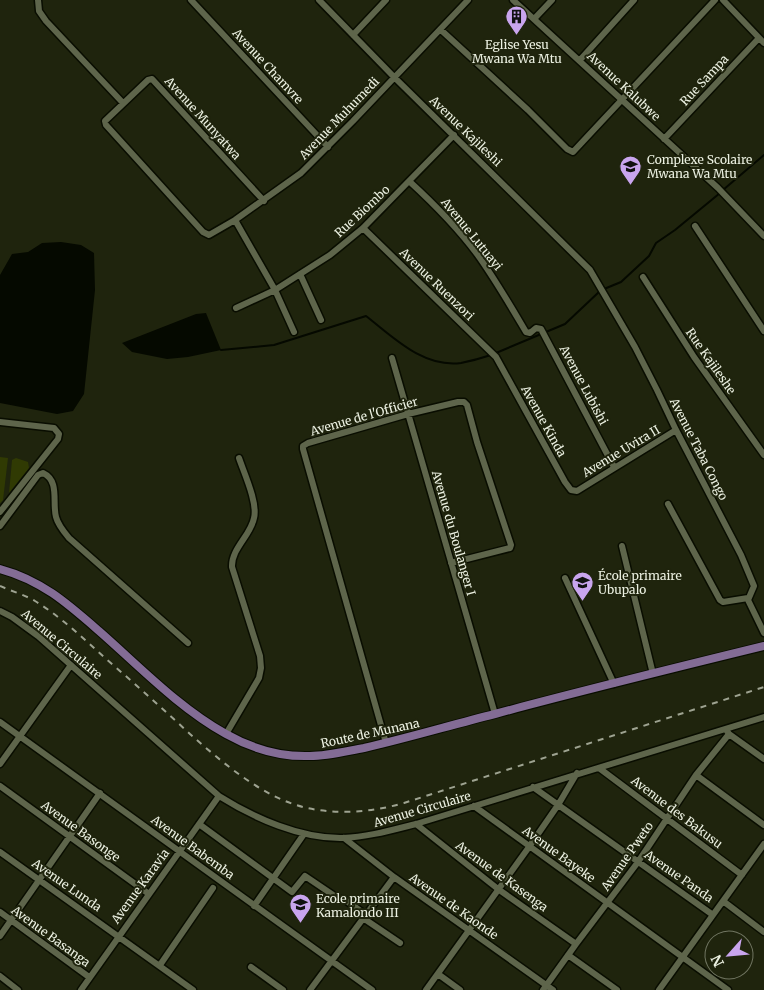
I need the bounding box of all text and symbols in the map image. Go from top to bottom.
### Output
building icon: Eglise Yesu Mwana Wa Mtu [505,5,529,36]
street label: Avenue Chamvre [229,25,307,107]
place label: Eglise Yesu Mwana Wa Mtu [472,37,562,66]
street label: Avenue Kalubwe [584,48,664,124]
street label: Rue Sampa [677,51,732,109]
street label: Avenue Munyatwa [161,73,245,163]
street label: Avenue Muhumedi [295,74,382,163]
street label: Avenue Kajileshi [426,92,505,169]
place label: Complexe Scolaire Mwana Wa Mtu [647,152,752,181]
school or university icon: Complexe Scolaire Mwana Wa Mtu [619,154,643,185]
street label: Rue Biombo [331,182,393,240]
street label: Avenue Lutuayi [438,194,506,273]
street label: Avenue Ruenzori [396,244,477,323]
street label: Rue Kajileshe [683,325,739,397]
street label: Avenue Lubishi [556,342,611,428]
street label: Avenue Kinda [518,382,570,460]
street label: Avenue de l'Officier [308,393,420,439]
street label: Avenue Taba Congo [666,394,731,503]
street label: Avenue Uvira II [579,422,663,481]
street label: Avenue du Boulanger I [429,468,479,597]
place label: École primaire Ubupalo [598,568,682,597]
school or university icon: École primaire Ubupalo [570,570,594,601]
street label: Avenue Circulaire [18,605,105,682]
street label: Route de Munana [319,715,421,751]
street label: Avenue des Bakusu [628,772,726,852]
street label: Avenue Circulaire [371,788,472,830]
street label: Avenue Basonge [38,797,123,865]
street label: Avenue Babemba [148,811,238,882]
street label: Avenue Pweto [597,819,656,894]
street label: Avenue Bayeke [519,822,598,885]
street label: Avenue de Kasenga [452,837,551,915]
street label: Avenue Karavia [107,845,172,927]
street label: Avenue Panda [641,846,717,906]
street label: Avenue Lunda [29,855,105,915]
street label: Avenue de Kaonde [406,869,501,942]
place label: Ecole primaire Kamalondo III [316,891,400,920]
school or university icon: Ecole primaire Kamalondo III [288,893,312,924]
street label: Avenue Basanga [8,902,94,970]
north arrow [704,930,754,980]
text: N [707,952,728,970]

